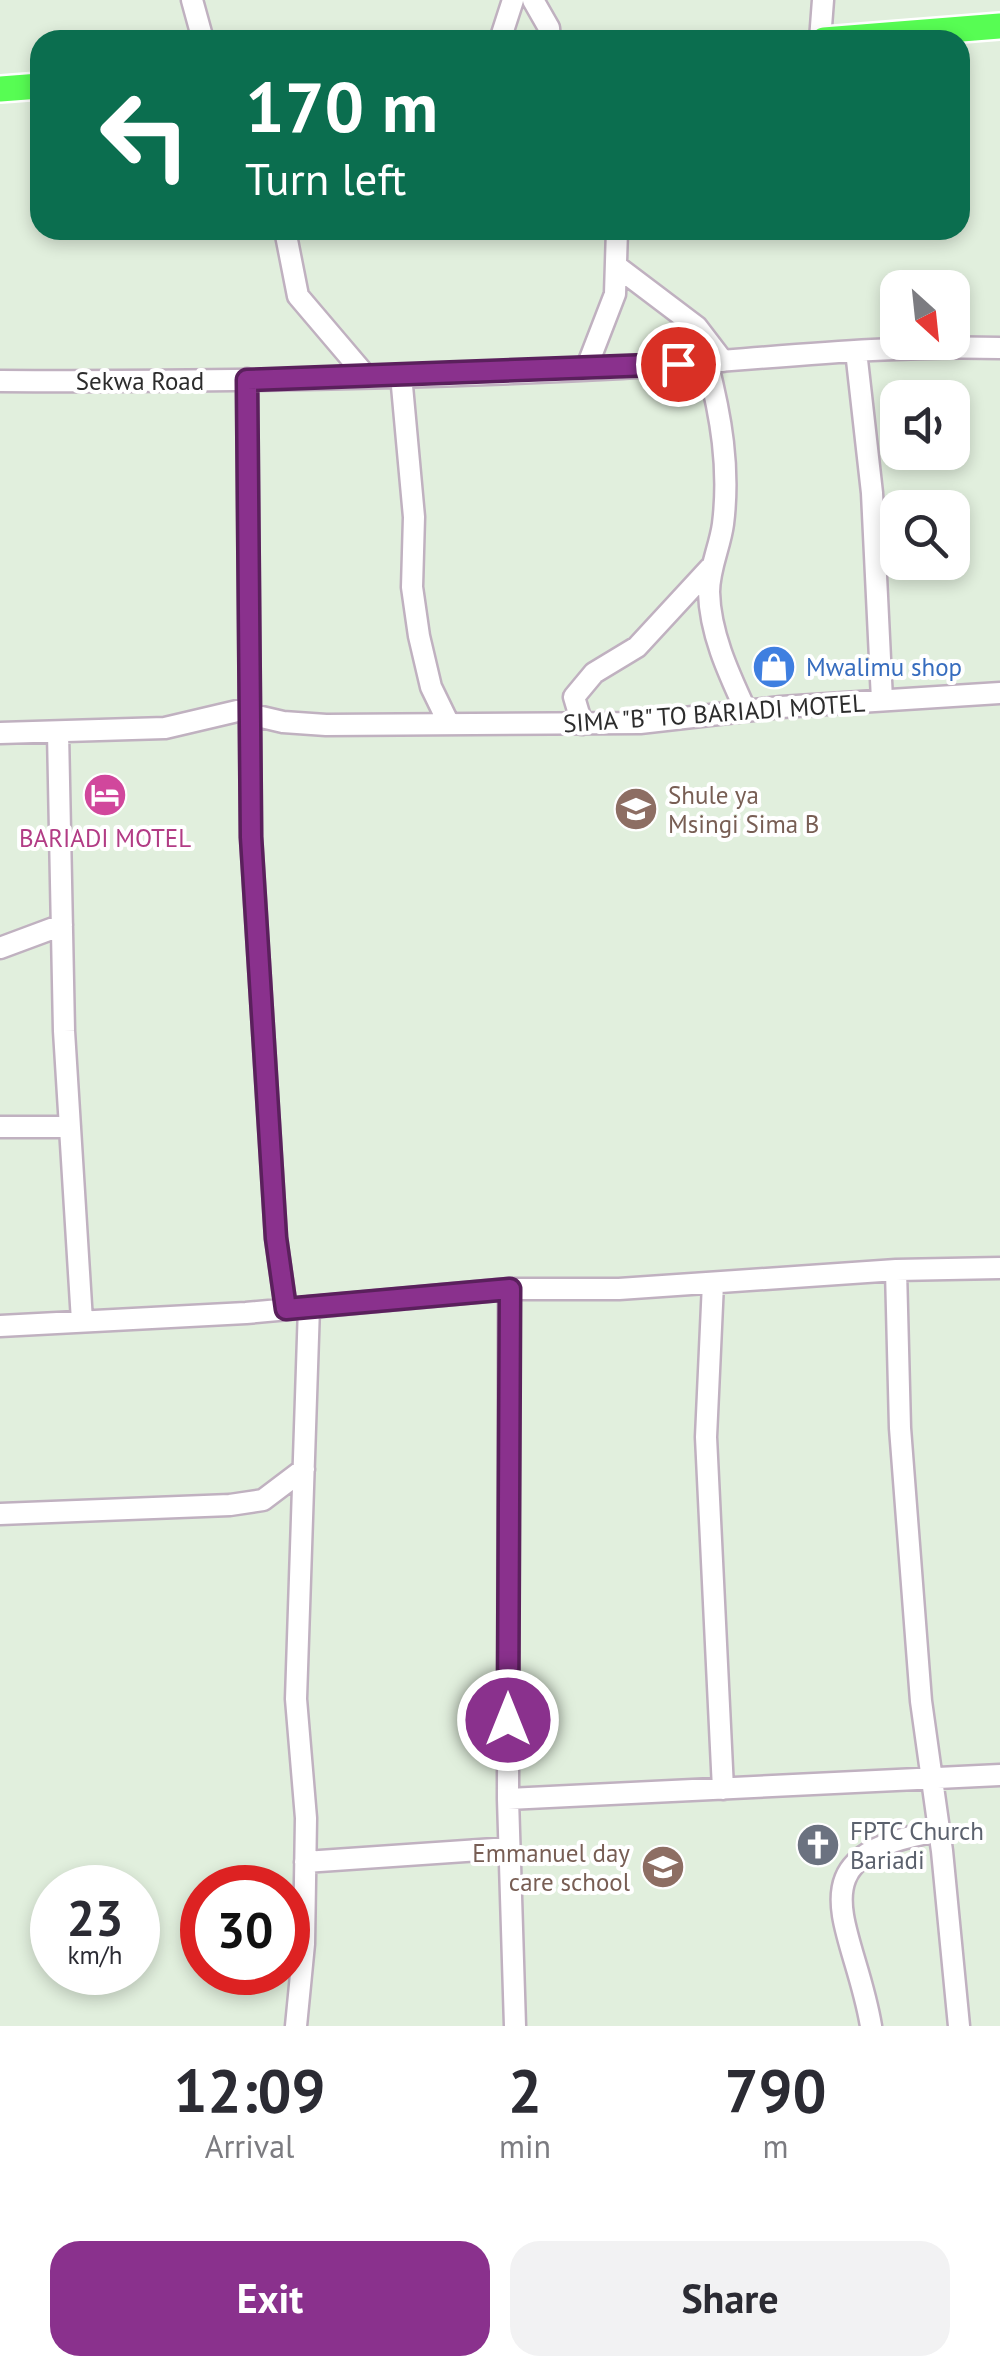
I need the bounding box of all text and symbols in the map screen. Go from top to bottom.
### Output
text: 170 m [245,61,438,151]
icon: left [80,70,210,200]
text: Turn left [245,149,406,207]
north arrow [880,270,970,360]
map controls [880,270,970,580]
pin [636,322,721,407]
icon: arrive [651,337,706,392]
street label: Sekwa Road [76,365,204,397]
button: sound [880,380,970,470]
button: search [880,490,970,580]
shop icon: Mwalimu shop [751,644,797,690]
place label: Mwalimu shop [806,651,962,683]
street label: SIMA "B" TO BARIADI MOTEL [562,686,866,740]
hotel icon: BARIADI MOTEL [82,772,128,818]
place label: Shule ya Msingi Sima B [668,779,819,840]
school or university icon: Shule ya Msingi Sima B [613,786,659,832]
place label: BARIADI MOTEL [19,822,191,854]
position arrow [456,1668,560,1772]
place label: FPTC Church Bariadi [850,1815,984,1876]
church icon: FPTC Church Bariadi [795,1822,841,1868]
place label: Emmanuel day care school [472,1837,631,1898]
school or university icon: Emmanuel day care school [640,1844,686,1890]
speed limit sign: 30 [180,1865,310,1995]
text: 23 [67,1885,123,1950]
text: km/h [68,1939,122,1971]
text: 12:09 [173,2051,326,2129]
text: 2 [508,2051,542,2129]
text: 790 [725,2051,827,2129]
text: Arrival [205,2125,294,2167]
text: min [499,2125,551,2167]
text: m [763,2125,789,2167]
button: Exit [50,2241,490,2356]
button: Share [510,2241,950,2356]

